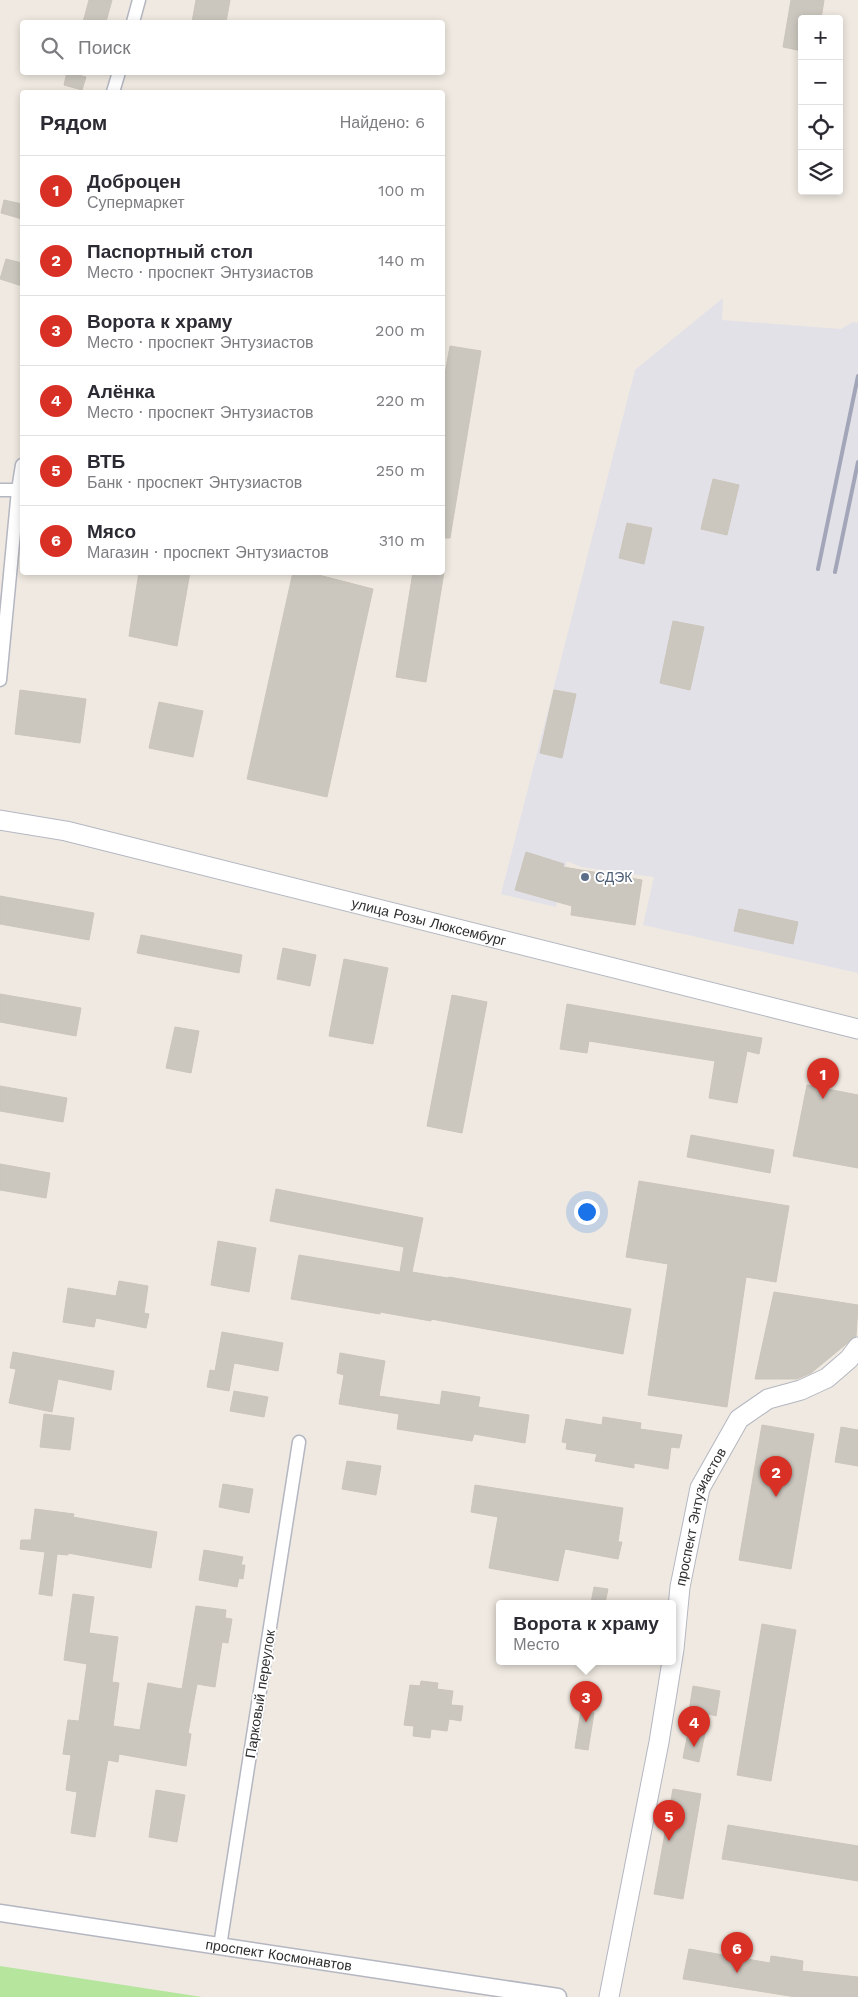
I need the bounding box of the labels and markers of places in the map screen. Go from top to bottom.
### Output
place label: СДЭК [595,869,633,885]
marker: СДЭК [579,871,591,883]
pin: 1 [807,1058,839,1099]
pin: 2 [760,1456,792,1497]
pin: 3 [570,1681,602,1722]
pin: 4 [678,1706,710,1747]
pin: 5 [653,1800,685,1841]
pin: 6 [721,1932,753,1973]

